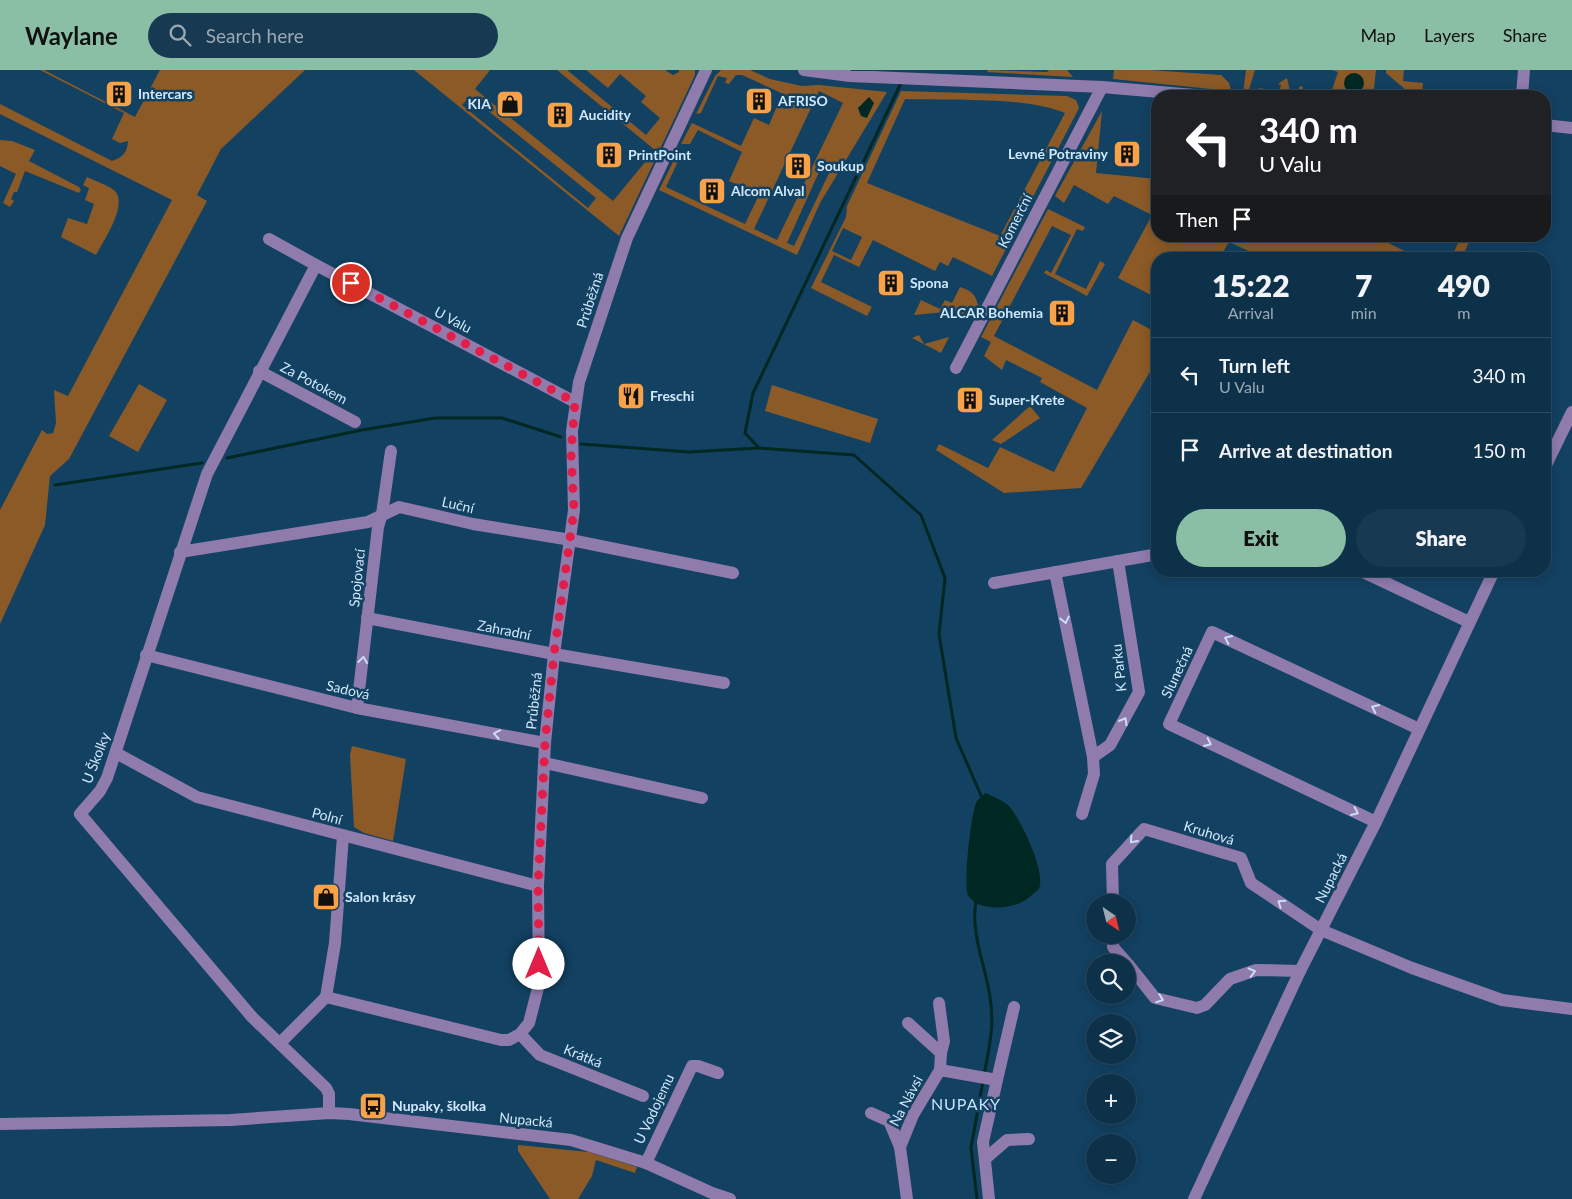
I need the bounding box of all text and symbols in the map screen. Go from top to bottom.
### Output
search box [148,13,498,58]
text: Waylane [25,21,118,50]
icon: search [166,21,194,49]
text: Search here [206,24,304,47]
text: Map [1360,24,1396,46]
text: Layers [1424,24,1475,46]
text: Share [1503,24,1547,46]
building icon: Intercars [104,79,134,109]
place label: Intercars [138,85,193,102]
building icon: AFRISO [744,86,774,116]
shop icon: KIA [495,89,525,119]
place label: AFRISO [777,92,828,109]
place label: KIA [468,95,491,112]
building icon: Aucidity [545,100,575,130]
place label: Aucidity [578,106,631,123]
text: 340 m [1259,108,1358,150]
icon: left [1176,110,1241,175]
building icon: Levné Potraviny [1112,139,1142,169]
building icon: PrintPoint [594,140,624,170]
place label: Levné Potraviny [1008,145,1109,162]
place label: PrintPoint [628,146,692,163]
text: U Valu [1259,150,1322,177]
building icon: Soukup [783,151,813,181]
place label: Soukup [817,157,864,174]
building icon: Alcom Alval [697,176,727,206]
place label: Alcom Alval [730,182,805,199]
street label: Komerční [994,190,1036,251]
icon: arrive [1228,205,1256,233]
text: Then [1176,208,1218,231]
pin [330,262,372,304]
text: 15:22 [1212,267,1290,303]
text: 7 [1355,267,1372,303]
text: 490 [1438,267,1490,303]
building icon: Spona [876,268,906,298]
icon: arrive [337,269,365,297]
street label: Průběžná [573,270,607,330]
place label: Spona [910,274,949,291]
building icon: ALCAR Bohemia [1047,298,1077,328]
street label: U Valu [432,303,475,336]
text: Arrival [1228,303,1274,322]
text: min [1351,303,1377,322]
text: m [1457,303,1470,322]
place label: ALCAR Bohemia [939,304,1043,321]
text: Turn left [1219,354,1290,377]
street label: Za Potokem [278,358,351,407]
icon: left [1176,361,1204,389]
text: 340 m [1472,364,1526,387]
text: U Valu [1219,377,1265,396]
restaurant icon: Freschi [616,381,646,411]
building icon: Super-Krete [955,385,985,415]
place label: Freschi [650,387,694,404]
place label: Super-Krete [989,391,1065,408]
icon: arrive [1176,436,1204,464]
text: Arrive at destination [1219,439,1392,462]
text: 150 m [1472,439,1526,462]
street label: Luční [440,493,476,517]
button: Exit [1176,509,1346,567]
button: Share [1356,509,1526,567]
street label: Spojovací [345,547,368,608]
street label: Zahradní [476,616,533,643]
one-way arrow [1059,616,1070,625]
one-way arrow [1224,636,1233,646]
street label: K Parku [1108,643,1129,693]
street label: Slunečná [1157,643,1196,700]
one-way arrow [357,655,368,663]
street label: Průběžná [522,671,545,730]
street label: Sadová [325,676,372,703]
one-way arrow [1371,704,1380,715]
one-way arrow [1117,717,1127,726]
street label: U Školky [78,729,113,786]
one-way arrow [492,730,501,740]
one-way arrow [1203,737,1212,747]
street label: Polní [310,803,345,828]
one-way arrow [1350,806,1359,816]
street label: Kruhová [1182,817,1236,848]
one-way arrow [1130,835,1139,844]
street label: Nupacká [1311,850,1350,906]
shop icon: Salon krásy [311,882,341,912]
place label: Salon krásy [345,888,416,905]
north arrow [1086,894,1136,944]
map controls [1086,894,1136,1184]
one-way arrow [1277,900,1287,909]
position arrow [512,937,564,989]
button: search [1086,954,1136,1004]
one-way arrow [1248,967,1257,978]
one-way arrow [1155,993,1164,1003]
button: layers [1086,1014,1136,1064]
street label: Krátká [561,1040,605,1071]
street label: U Vodojemu [630,1071,677,1147]
street label: Na Návsi [885,1073,926,1129]
button: + [1086,1074,1136,1124]
bus stop icon: Nupaky, školka [358,1091,388,1121]
district label: NUPAKY [931,1094,1001,1113]
place label: Nupaky, školka [392,1097,486,1114]
street label: Nupacká [498,1108,554,1131]
button: − [1086,1134,1136,1184]

